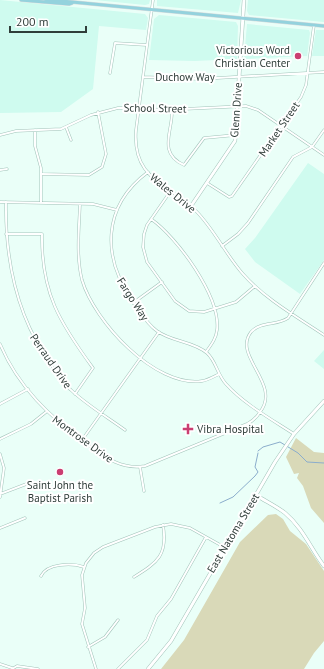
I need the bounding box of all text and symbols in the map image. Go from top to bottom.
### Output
scale bar [10,8,86,34]
text: 200 m [16,14,49,29]
place label: Victorious Word Christian Center [215,43,290,70]
marker: Victorious Word Christian Center [293,51,303,61]
street label: Duchow Way [155,70,216,84]
street label: Glenn Drive [227,82,245,138]
street label: Market Street [255,99,303,159]
street label: School Street [123,100,187,116]
street label: Wales Drive [147,170,199,216]
street label: Fargo Way [114,275,153,324]
street label: Perraud Drive [27,331,75,391]
street label: Montrose Drive [50,412,116,466]
place label: Vibra Hospital [196,422,264,436]
marker: Vibra Hospital [182,423,194,435]
marker: Saint John the Baptist Parish [55,467,65,477]
place label: Saint John the Baptist Parish [27,478,94,505]
street label: East Natoma Street [204,490,262,575]

